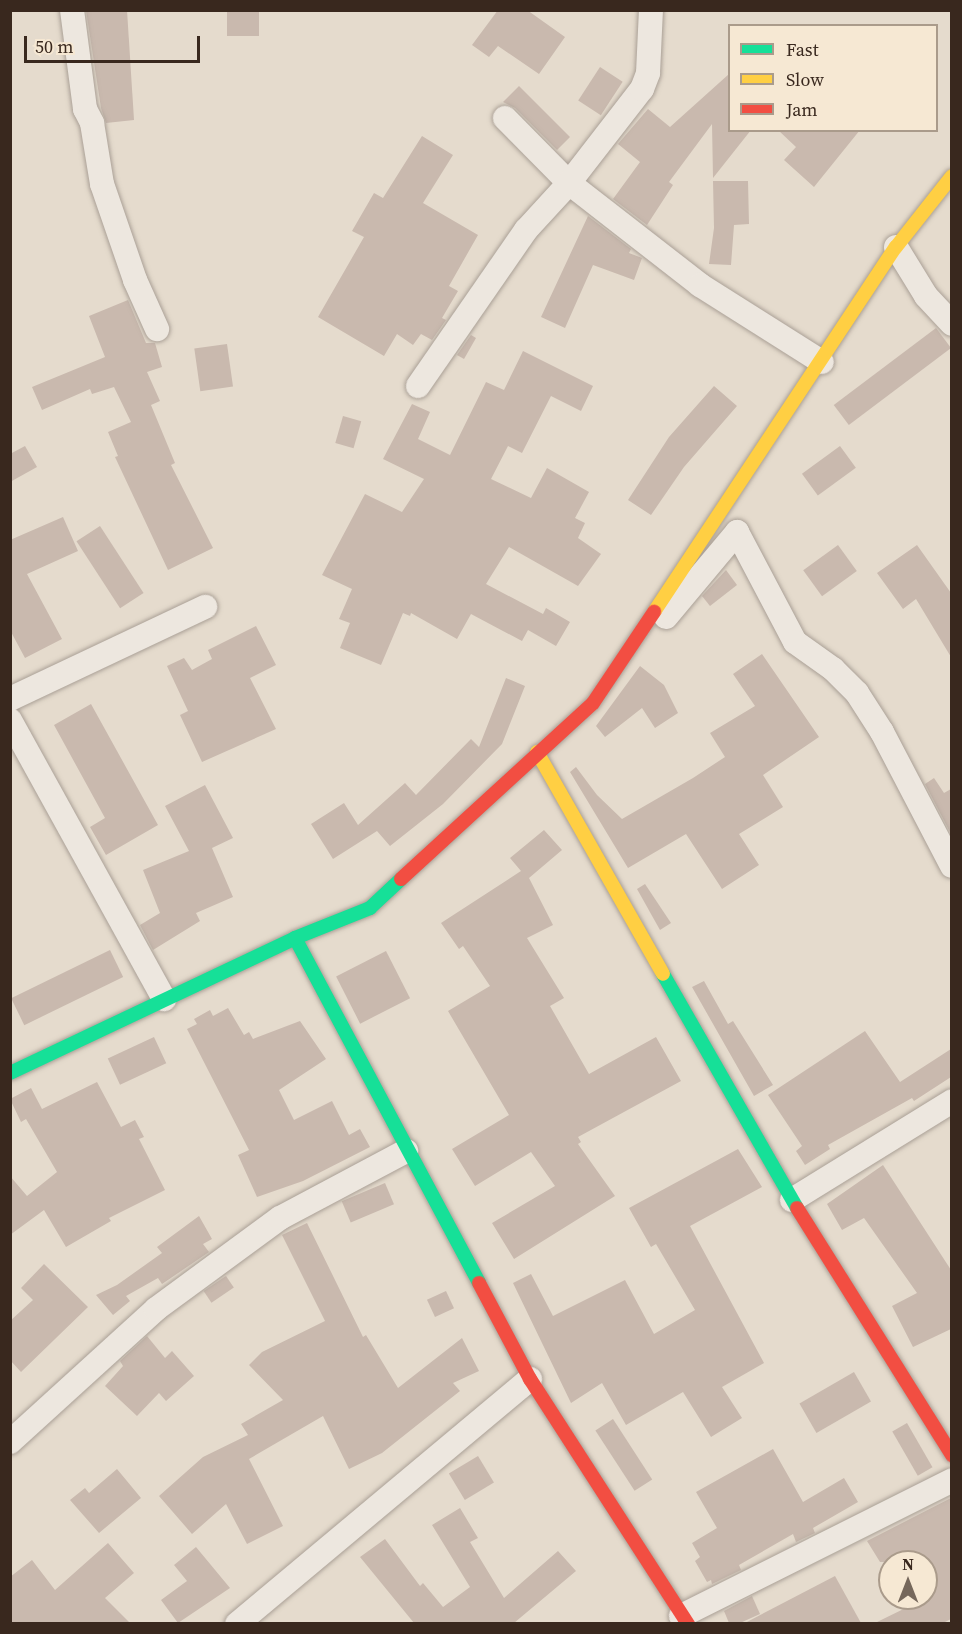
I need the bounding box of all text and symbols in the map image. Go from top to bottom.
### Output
scale bar [27,24,202,62]
legend [728,24,938,132]
text: 50 m [35,34,73,59]
text: Fast [786,37,819,62]
text: Slow [786,67,824,92]
text: Jam [786,97,818,122]
north arrow [878,1550,938,1610]
text: N [902,1553,914,1575]

